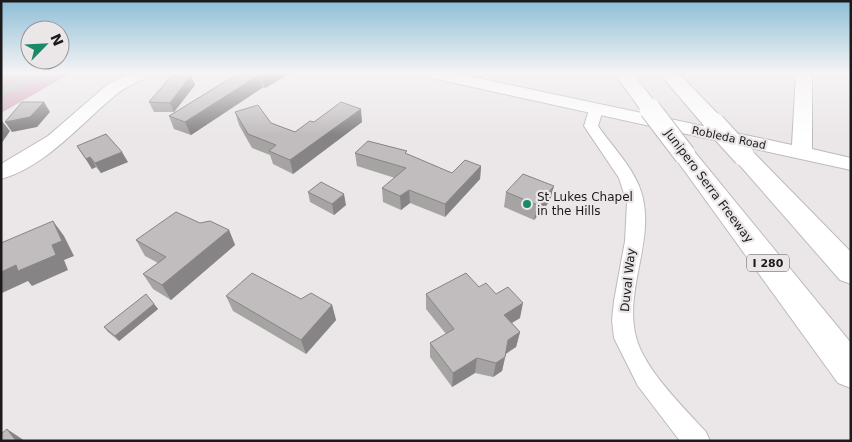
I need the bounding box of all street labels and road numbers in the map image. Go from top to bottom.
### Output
street label: Robleda Road [691,124,767,152]
street label: Junipero Serra Freeway [661,126,756,246]
street label: Duval Way [618,247,638,313]
road number: I 280 [747,254,789,272]

